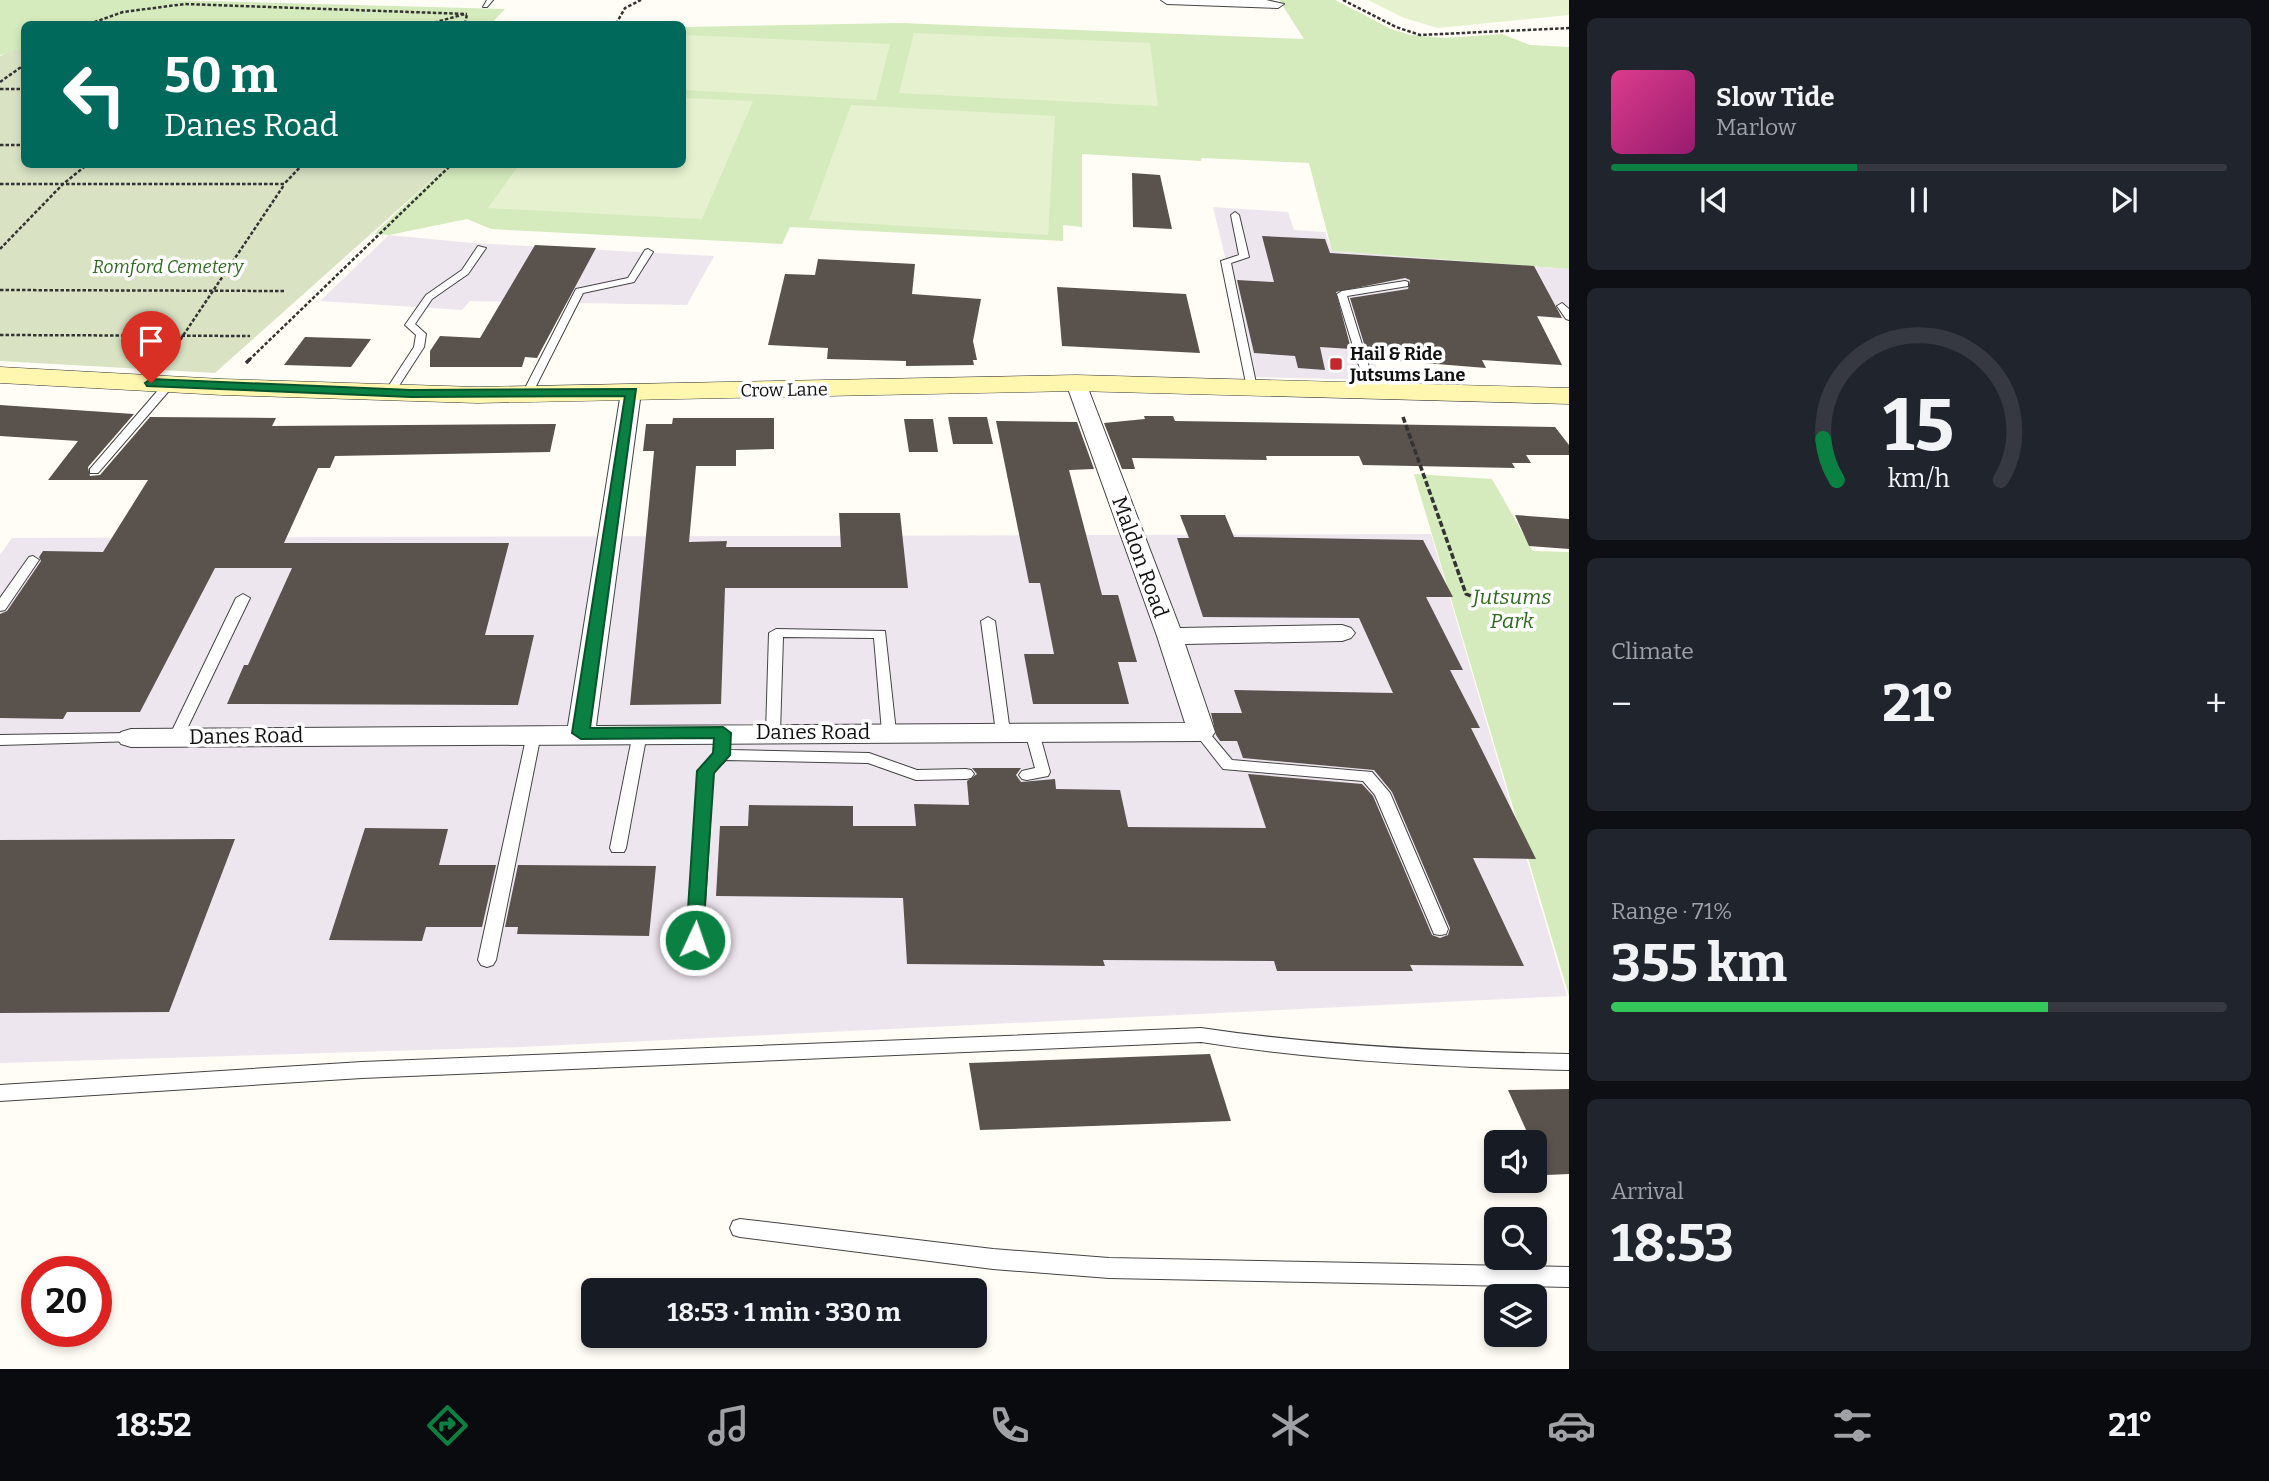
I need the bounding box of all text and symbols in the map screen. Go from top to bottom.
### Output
text: 50 m [164,46,277,105]
icon: left [49,49,140,140]
text: Slow Tide [1716,82,1835,113]
text: Danes Road [164,106,339,144]
text: Marlow [1716,113,1796,141]
icon: previous [1695,181,1733,219]
icon: pause [1900,181,1938,219]
icon: next [2105,181,2143,219]
park label: Romford Cemetery [92,256,244,278]
pin [121,311,181,383]
icon: arrive [132,322,170,360]
place label: Hail & Ride Jutsums Lane [1349,343,1465,386]
marker: Hail & Ride Jutsums Lane [1328,356,1344,372]
street label: Crow Lane [740,378,828,402]
text: 15 [1883,383,1955,470]
text: km/h [1888,464,1950,494]
street label: Maldon Road [1106,493,1174,621]
park label: Jutsums Park [1471,584,1551,634]
text: Climate [1611,637,1694,665]
text: 21° [1882,672,1955,735]
text: − [1611,681,1632,727]
text: + [2205,681,2227,727]
street label: Danes Road [756,719,870,745]
street label: Danes Road [189,722,303,750]
text: Range · 71% [1611,897,1733,925]
position arrow [658,903,732,977]
text: 355 km [1611,932,1787,995]
map controls [1484,1130,1547,1347]
button: sound [1484,1130,1547,1193]
text: Arrival [1611,1177,1684,1205]
button: search [1484,1207,1547,1270]
text: 18:53 [1611,1212,1734,1275]
speed limit sign: 20 [21,1256,112,1347]
button: layers [1484,1284,1547,1347]
text: 18:53 · 1 min · 330 m [667,1297,901,1328]
icon: directions [423,1401,472,1450]
icon: music [704,1401,753,1450]
icon: phone [985,1401,1034,1450]
icon: climate [1266,1401,1315,1450]
icon: car [1547,1401,1596,1450]
icon: filters [1828,1401,1877,1450]
text: 18:52 [116,1406,192,1444]
text: 21° [2108,1406,2153,1444]

